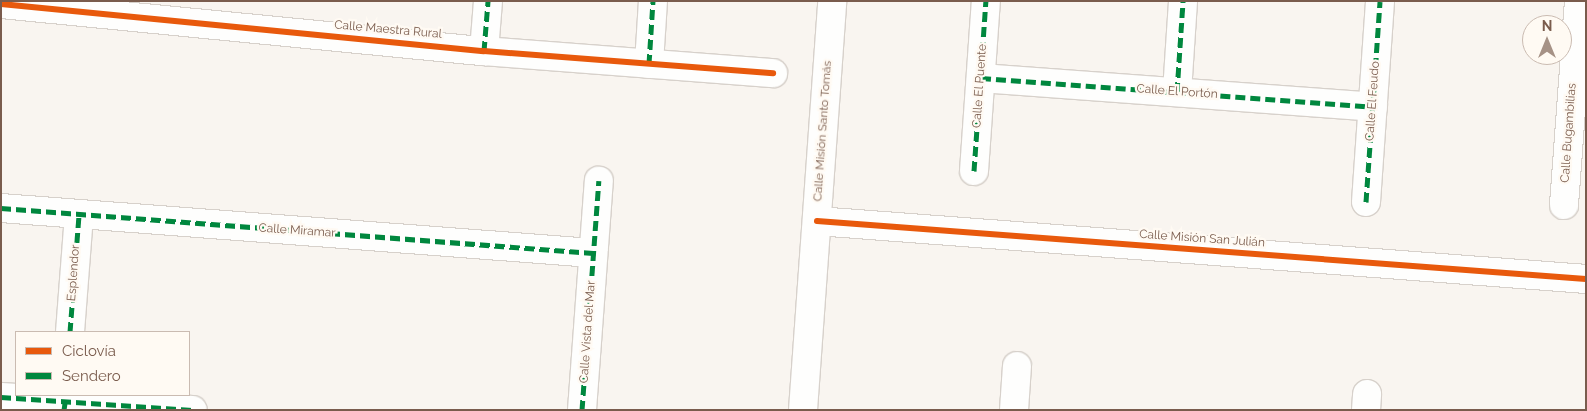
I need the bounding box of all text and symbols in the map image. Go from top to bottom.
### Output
north arrow [1522,15,1572,65]
street label: Calle Maestra Rural [334,18,442,42]
text: N [1542,18,1552,34]
street label: Calle El Puente [970,43,990,129]
street label: Calle Misión Santo Tomás [811,60,835,202]
street label: Calle El Feudo [1363,60,1383,142]
street label: Calle El Portón [1136,82,1218,102]
street label: Calle Bugambilias [1558,83,1580,183]
street label: Calle Miramar [258,221,336,241]
street label: Calle Misión San Julián [1139,227,1265,251]
street label: Esplendor [65,244,83,302]
street label: Calle Vista del Mar [577,280,599,384]
legend [15,331,190,396]
text: Ciclovía [62,342,116,360]
text: Sendero [62,367,121,385]

